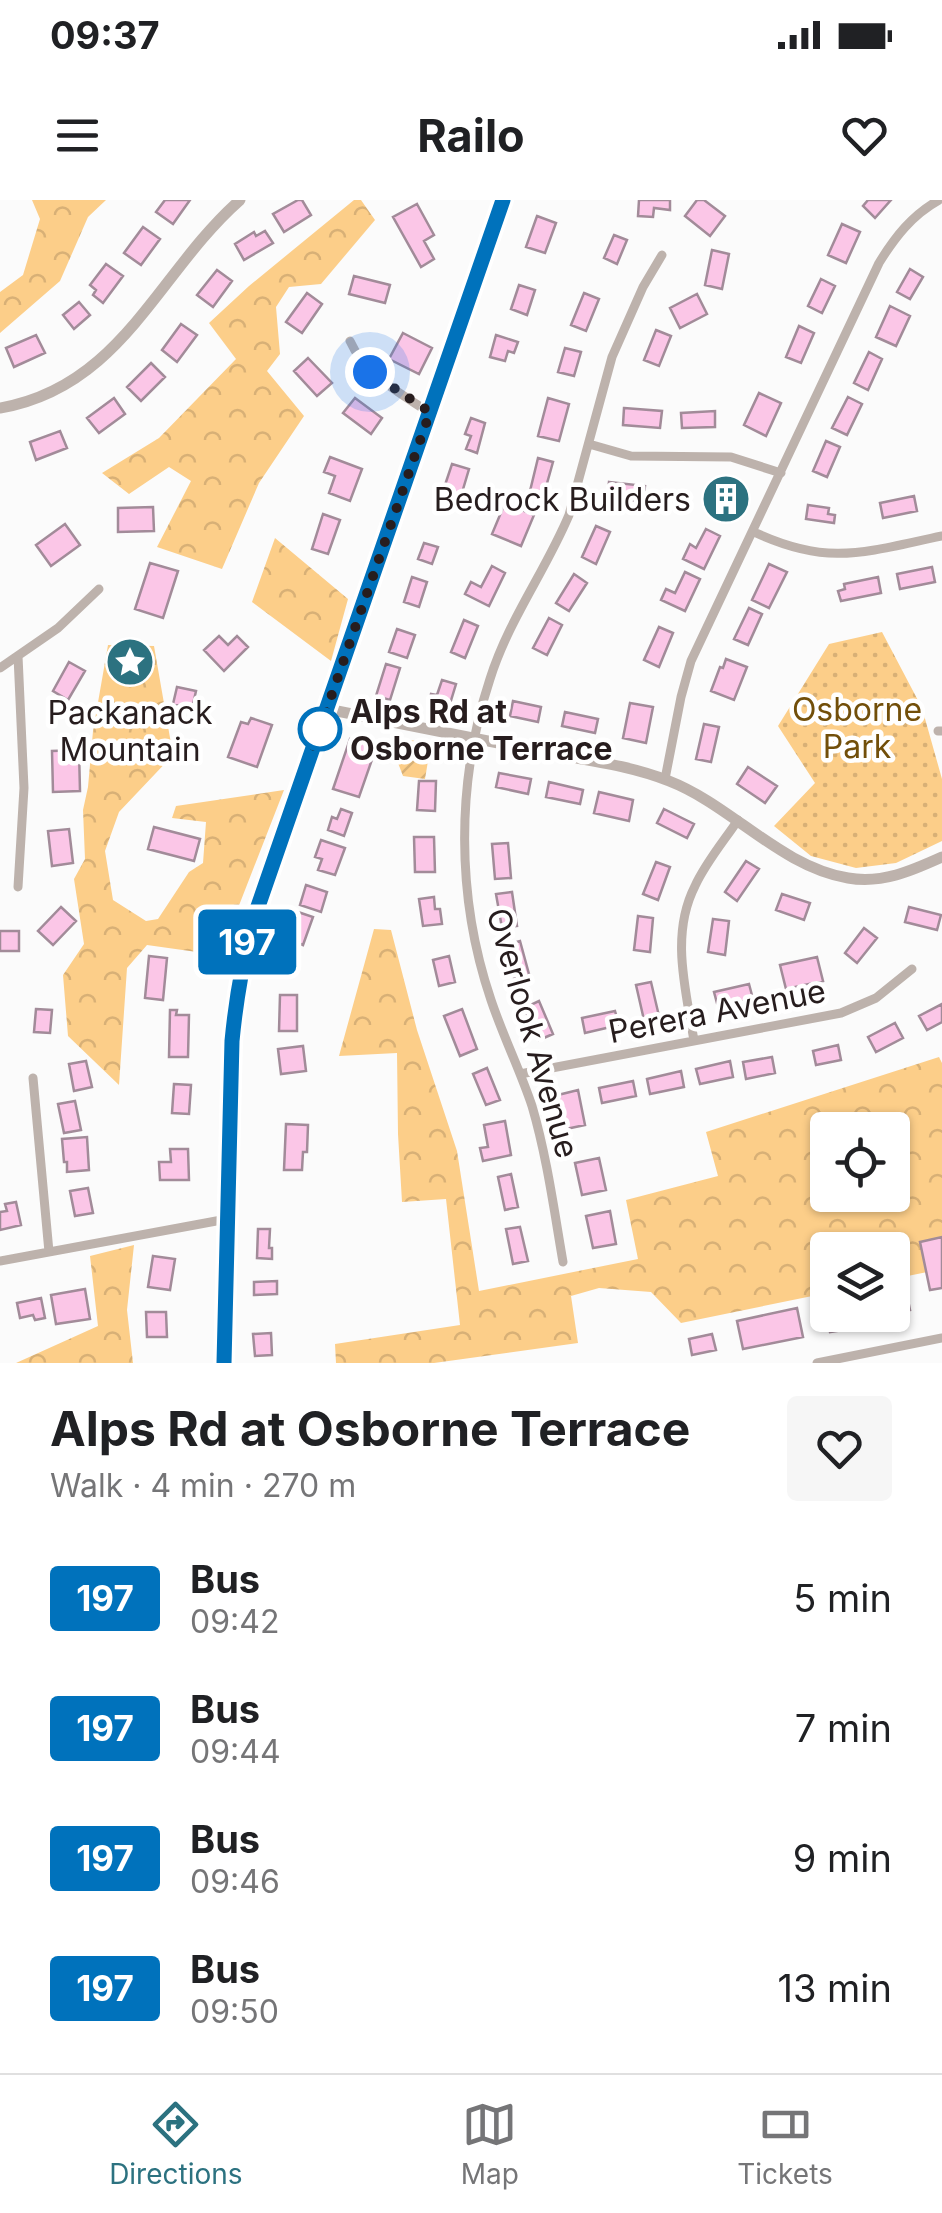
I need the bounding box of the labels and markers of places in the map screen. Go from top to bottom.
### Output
building icon: Bedrock Builders [700,473,752,525]
place label: Bedrock Builders [434,480,691,519]
place icon: Packanack Mountain [104,636,156,688]
place label: Alps Rd at Osborne Terrace [350,692,612,768]
place label: Packanack Mountain [48,693,213,769]
marker: Alps Rd at Osborne Terrace [299,708,341,750]

